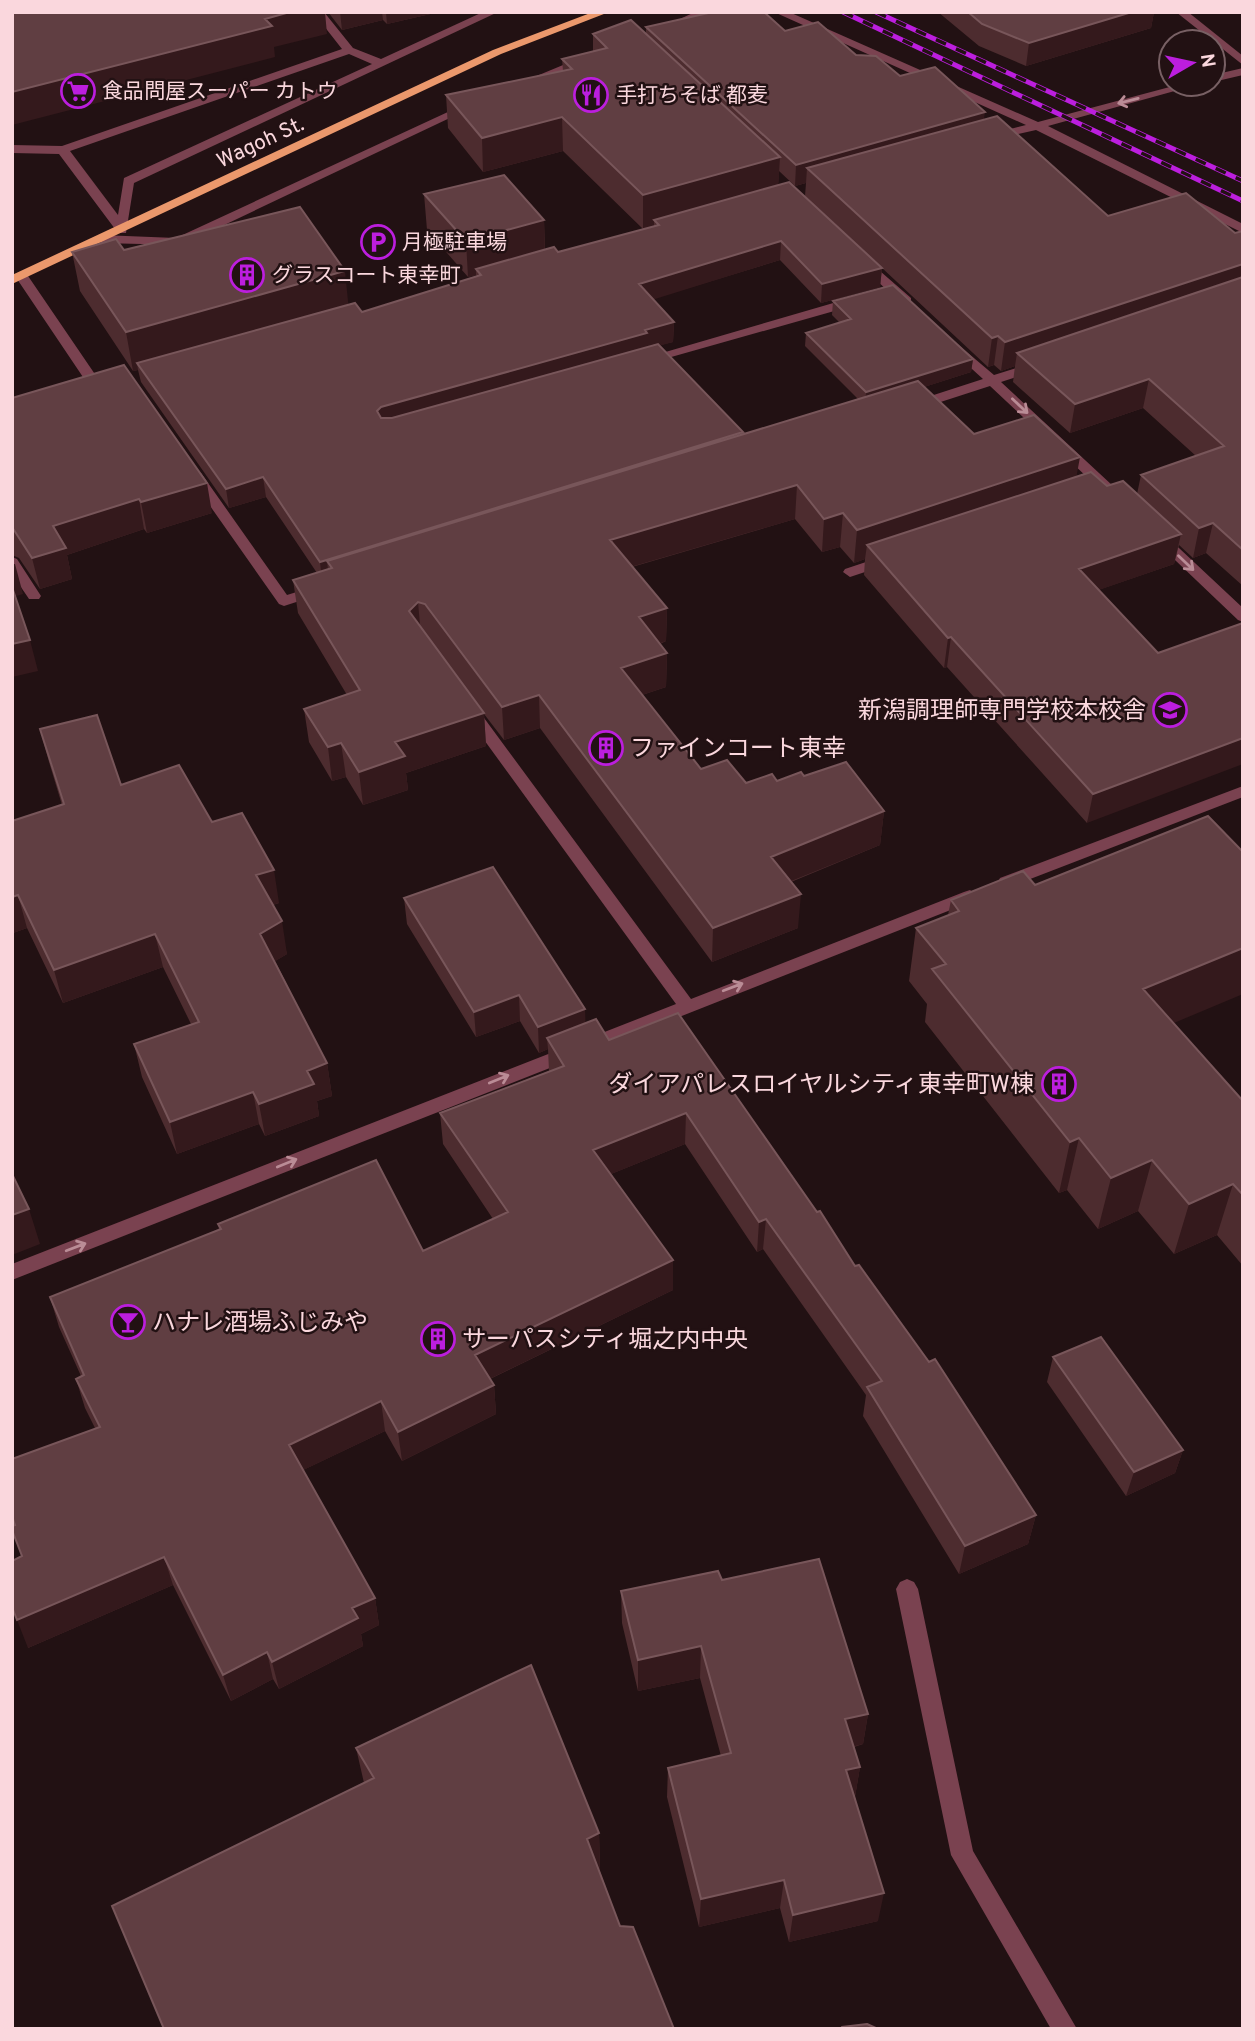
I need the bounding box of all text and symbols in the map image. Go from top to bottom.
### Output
north arrow [1157,28,1227,98]
text: N [1194,52,1220,69]
supermarket icon: 食品問屋スーパー カトウ [59,72,97,110]
restaurant icon: 手打ちそば 都麦 [572,76,610,114]
place label: 食品問屋スーパー カトウ [102,79,338,106]
place label: 手打ちそば 都麦 [616,83,768,110]
one-way arrow [1117,95,1140,108]
street label: Wagoh St. [213,111,309,175]
parking icon: 月極駐車場 [359,223,397,261]
place label: 月極駐車場 [402,230,507,257]
building icon: グラスコート東幸町 [228,256,266,294]
place label: グラスコート東幸町 [272,263,461,290]
one-way arrow [1012,398,1029,415]
one-way arrow [1177,554,1194,571]
school or university icon: 新潟調理師専門学校本校舎 [1151,691,1189,729]
place label: 新潟調理師専門学校本校舎 [858,697,1146,727]
building icon: ファインコート東幸 [587,729,625,767]
place label: ファインコート東幸 [630,735,846,765]
one-way arrow [722,980,744,992]
building icon: ダイアパレスロイヤルシティ東幸町W棟 [1040,1065,1078,1103]
place label: ダイアパレスロイヤルシティ東幸町W棟 [608,1071,1034,1101]
one-way arrow [487,1072,509,1085]
one-way arrow [276,1156,298,1169]
one-way arrow [64,1239,86,1252]
bar icon: ハナレ酒場ふじみや [109,1303,147,1341]
place label: ハナレ酒場ふじみや [152,1309,368,1339]
building icon: サーパスシティ堀之内中央 [419,1320,457,1358]
place label: サーパスシティ堀之内中央 [462,1326,748,1356]

